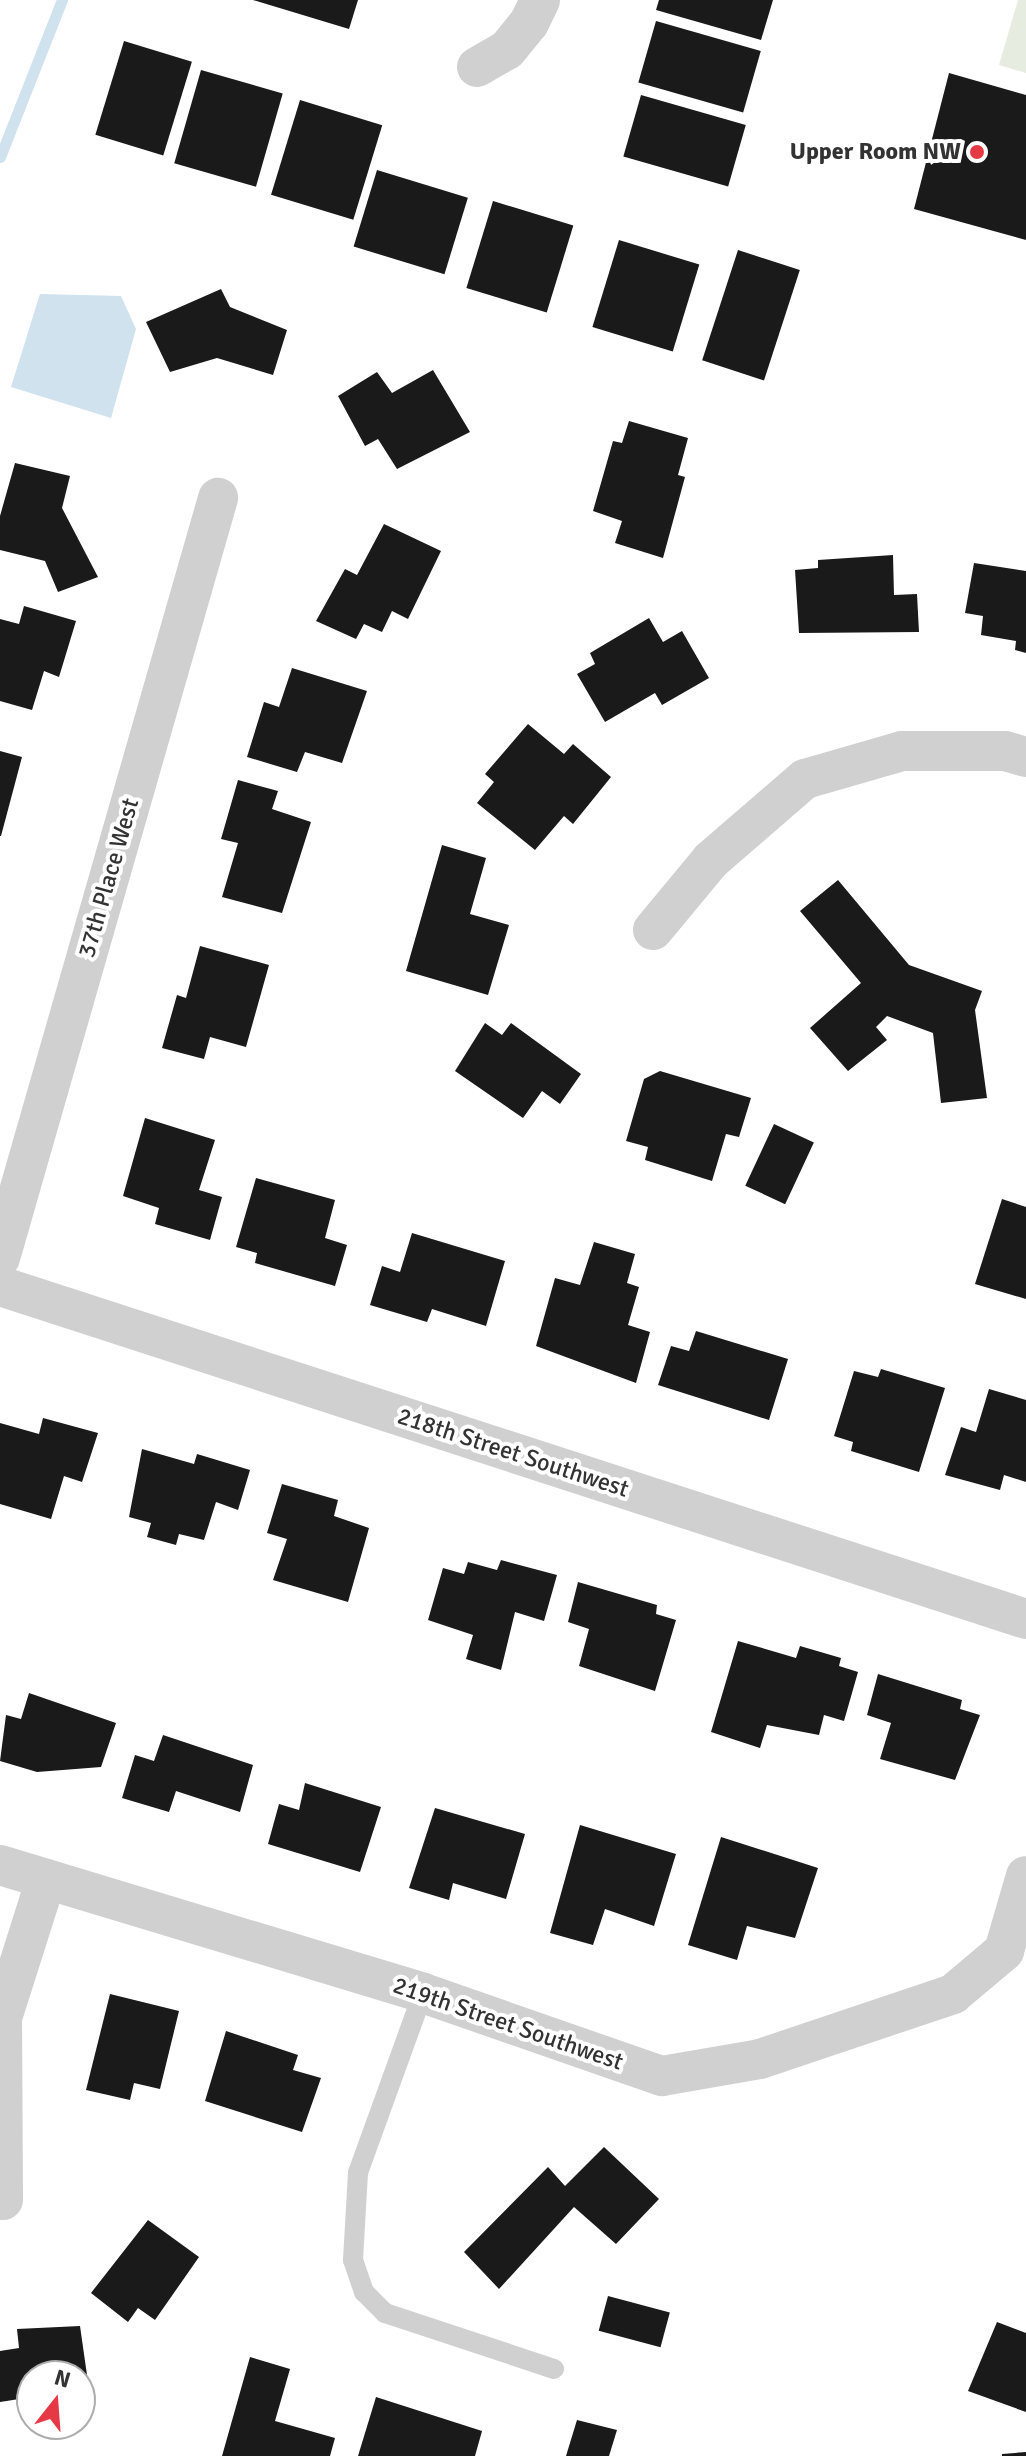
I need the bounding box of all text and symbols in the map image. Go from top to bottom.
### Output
place label: Upper Room NW [790,138,961,166]
marker: Upper Room NW [968,143,986,161]
street label: 37th Place West [73,795,145,961]
street label: 218th Street Southwest [394,1402,632,1504]
street label: 219th Street Southwest [389,1971,627,2077]
north arrow [16,2360,96,2440]
text: N [51,2363,74,2394]

